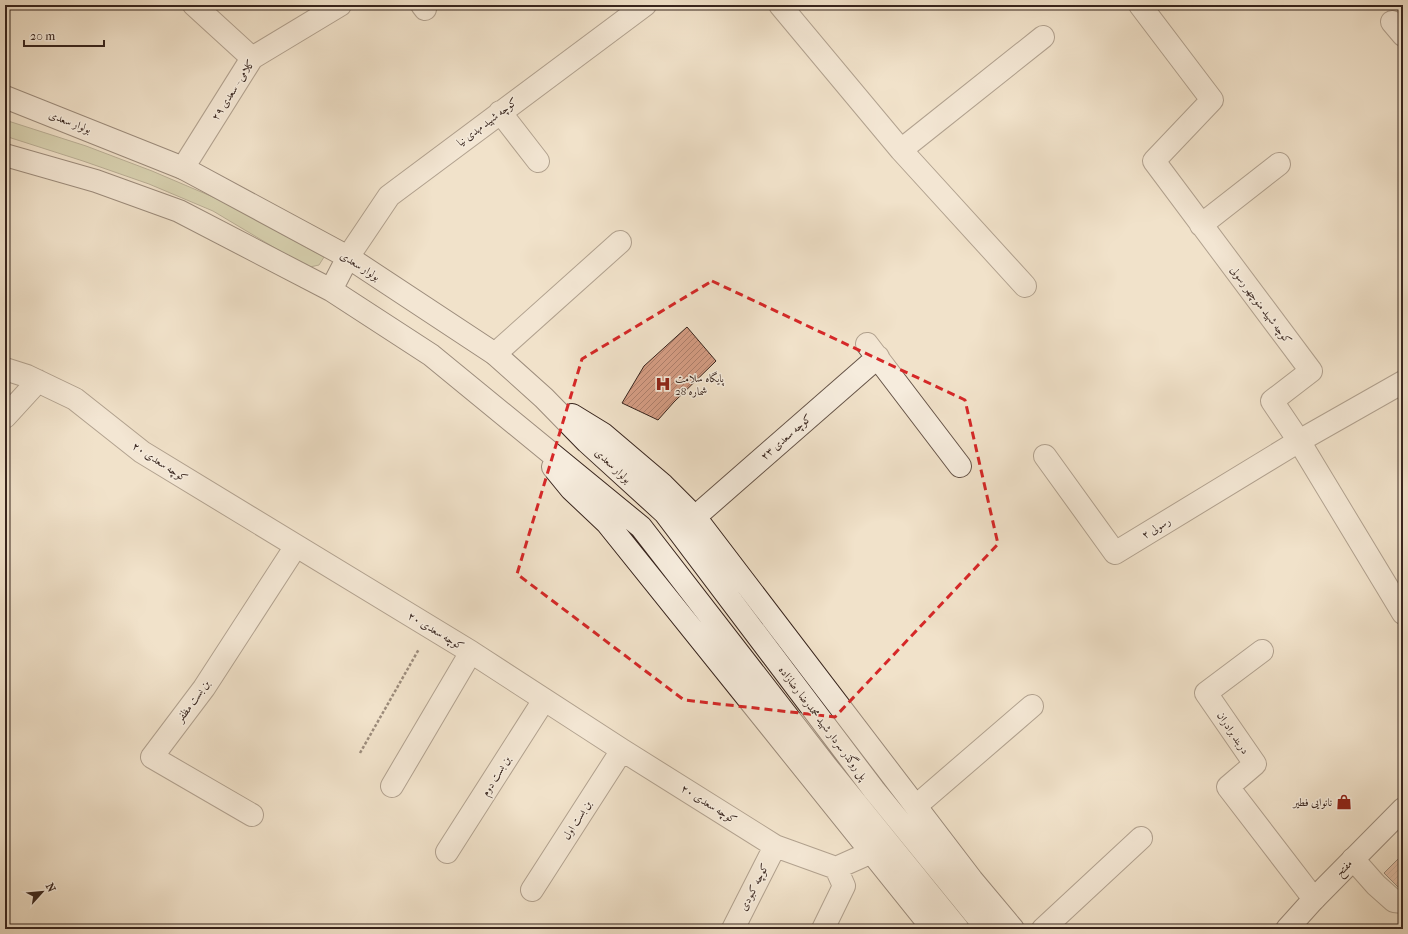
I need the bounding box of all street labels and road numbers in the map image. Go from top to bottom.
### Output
street label: کلامی - سعدی ۲۹ [209,57,257,123]
street label: کوچه شهید مهدی نیا [454,95,520,150]
street label: بولوار سعدی [47,108,93,136]
street label: بولوار سعدی [338,249,382,283]
street label: کوچه شهید منوچهر رسولی [1227,264,1294,347]
street label: کوچه سعدی ۲۳ [758,411,815,463]
street label: کوچه سعدی ۲۰ [129,439,190,486]
street label: بولوار سعدی [592,446,634,486]
street label: رسولی ۲ [1139,514,1173,542]
street label: کوچه سعدی ۲۰ [405,609,466,654]
street label: پل روگذر سردار شهید محمدرضا رضازاده [774,662,872,784]
street label: بن بست مظفر [173,677,213,726]
street label: دربند برادران [1214,709,1252,757]
street label: بن بست دوم [479,754,516,800]
street label: کوچه سعدی ۲۰ [678,782,739,827]
street label: بن بست اول [560,798,594,842]
street label: مفتح [1333,857,1358,882]
street label: کوچه کبودی [737,861,772,913]

